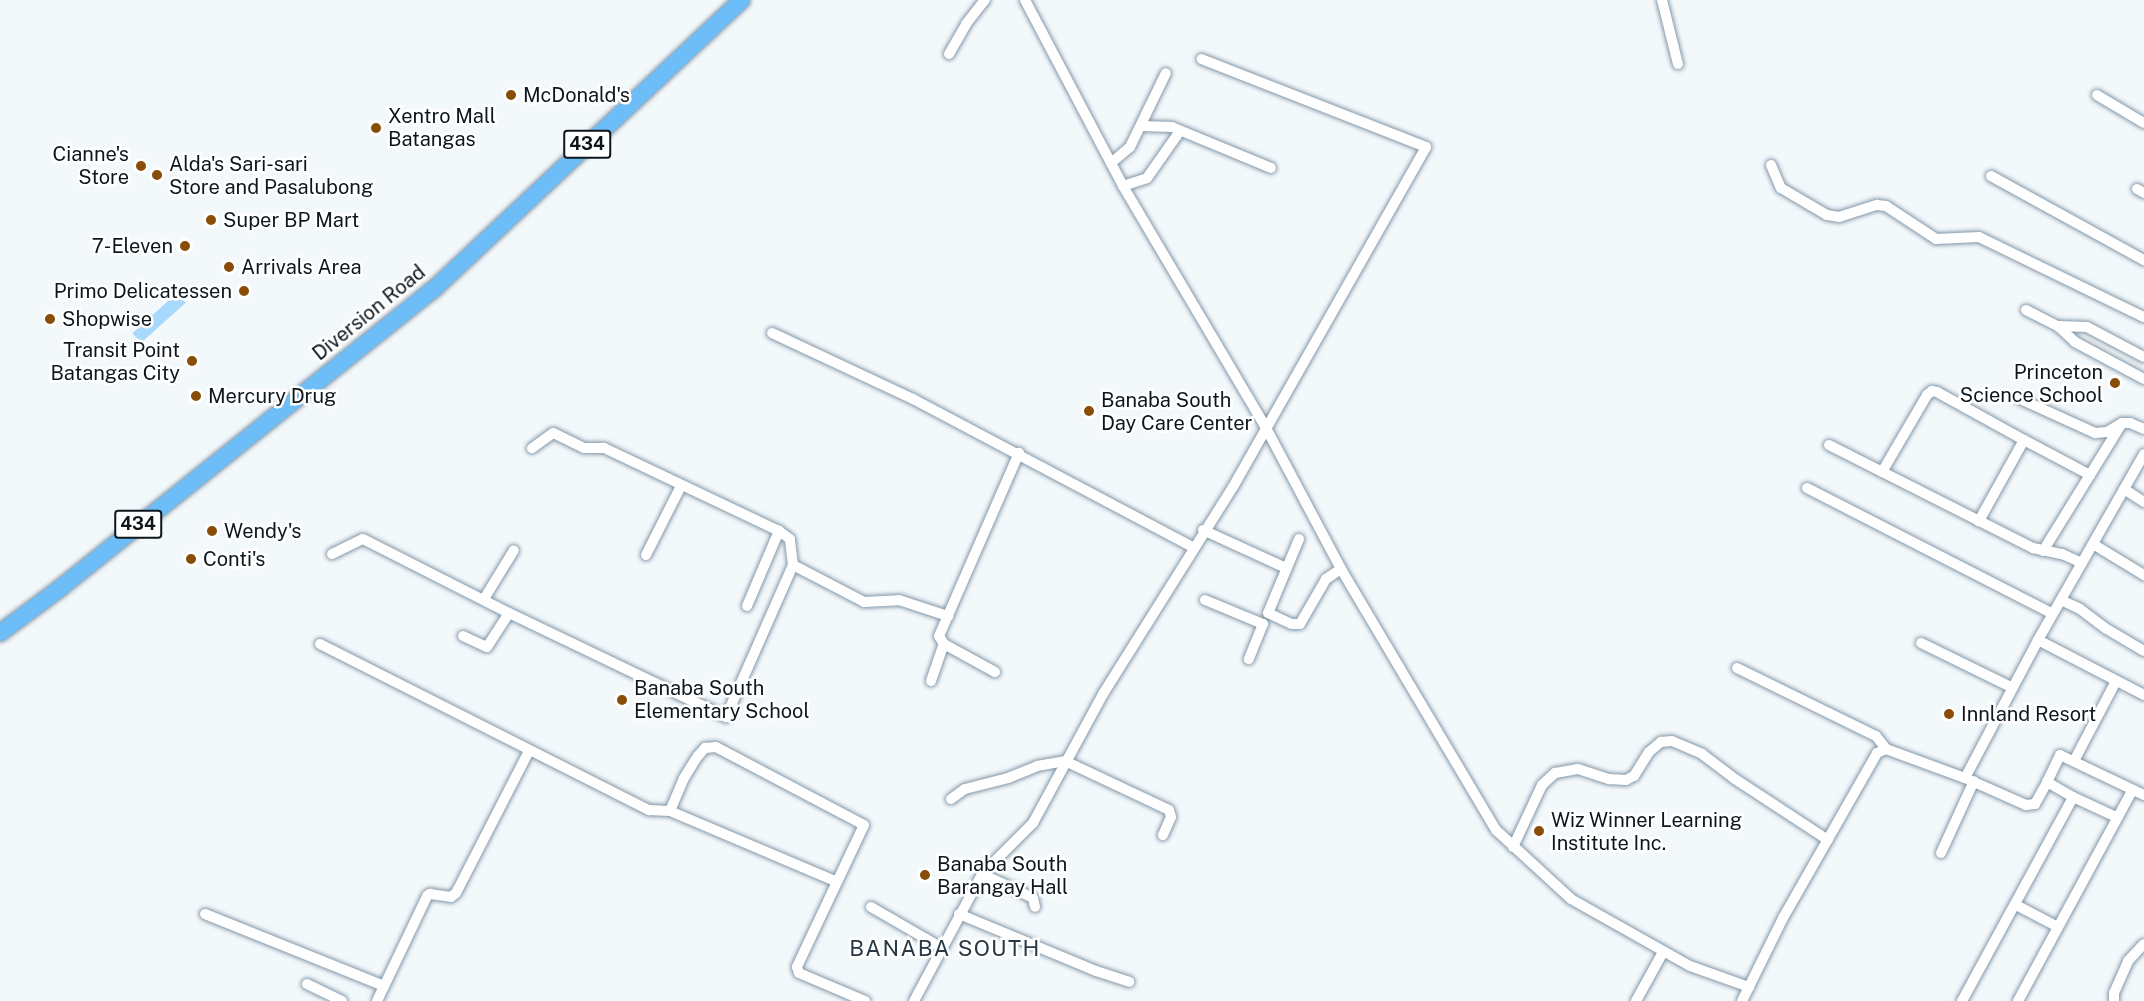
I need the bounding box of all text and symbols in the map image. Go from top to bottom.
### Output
place label: McDonald's [523,83,630,107]
marker: McDonald's [504,88,518,102]
place label: Xentro Mall Batangas [388,104,496,151]
marker: Xentro Mall Batangas [369,121,383,135]
road number: 434 [563,129,611,159]
place label: Cianne's Store [53,142,129,189]
place label: Alda's Sari-sari Store and Pasalubong [169,152,373,199]
marker: Cianne's Store [134,159,148,173]
marker: Alda's Sari-sari Store and Pasalubong [150,168,164,182]
place label: Super BP Mart [223,208,359,232]
marker: Super BP Mart [204,213,218,227]
place label: 7-Eleven [92,234,173,258]
marker: 7-Eleven [178,239,192,253]
place label: Arrivals Area [241,255,362,279]
marker: Arrivals Area [222,260,236,274]
street label: Diversion Road [308,260,430,366]
place label: Primo Delicatessen [54,279,232,303]
marker: Primo Delicatessen [237,284,251,298]
place label: Shopwise [62,307,152,331]
marker: Shopwise [43,312,57,326]
place label: Transit Point Batangas City [50,338,180,385]
marker: Transit Point Batangas City [185,354,199,368]
place label: Princeton Science School [1960,360,2103,407]
marker: Princeton Science School [2108,376,2122,390]
place label: Mercury Drug [208,384,336,408]
place label: Banaba South Day Care Center [1101,388,1253,435]
marker: Mercury Drug [189,389,203,403]
marker: Banaba South Day Care Center [1082,404,1096,418]
road number: 434 [114,509,162,539]
place label: Wendy's [224,519,301,543]
marker: Wendy's [205,524,219,538]
place label: Conti's [203,547,265,571]
marker: Conti's [184,552,198,566]
place label: Banaba South Elementary School [634,676,810,723]
marker: Banaba South Elementary School [615,693,629,707]
place label: Innland Resort [1961,702,2096,726]
marker: Innland Resort [1942,707,1956,721]
place label: Wiz Winner Learning Institute Inc. [1551,808,1743,855]
marker: Wiz Winner Learning Institute Inc. [1532,824,1546,838]
place label: Banaba South Barangay Hall [937,852,1068,899]
marker: Banaba South Barangay Hall [918,868,932,882]
district label: BANABA SOUTH [849,936,1041,962]

